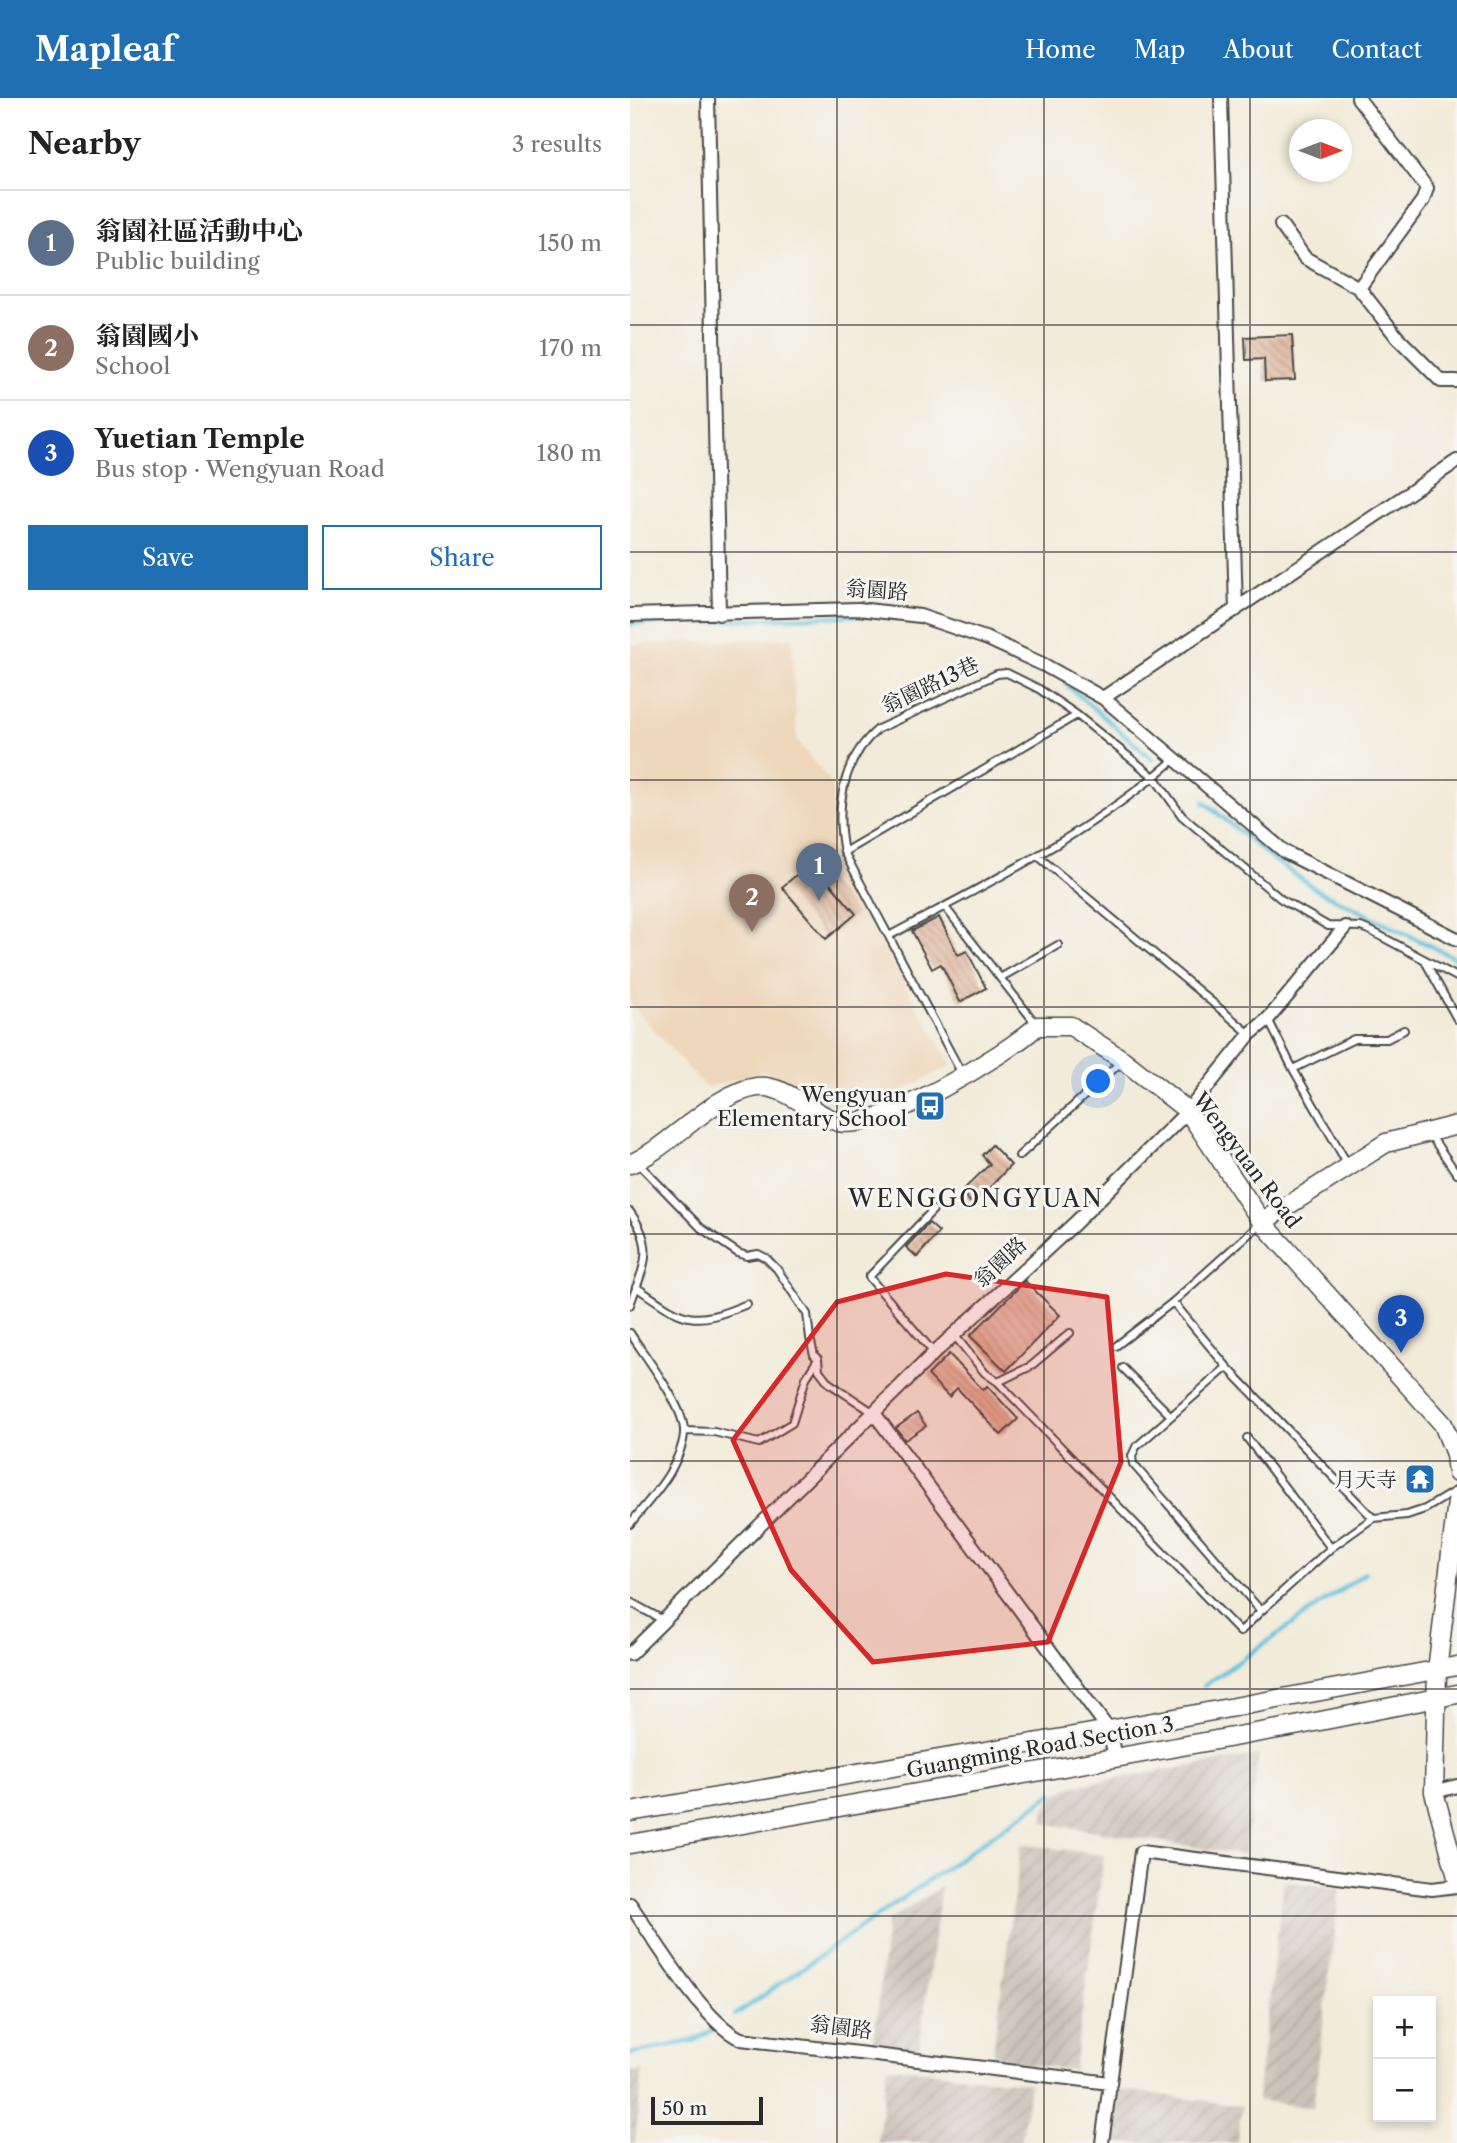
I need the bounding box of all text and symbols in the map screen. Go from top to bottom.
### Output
text: Mapleaf [35,29,175,70]
text: Home [1025,35,1096,64]
text: Map [1134,35,1185,64]
text: About [1223,35,1294,64]
text: Contact [1332,35,1422,64]
north arrow [1289,119,1352,182]
text: Nearby [28,125,141,162]
text: 3 results [512,130,602,158]
text: 翁園社區活動中心 [95,215,303,247]
text: 1 [46,229,56,257]
text: 150 m [538,229,602,257]
text: Public building [95,247,260,275]
text: 翁園國小 [95,320,199,352]
text: 2 [44,334,58,362]
text: 170 m [539,334,602,362]
text: School [95,352,170,380]
text: Yuetian Temple [95,423,305,455]
text: 3 [45,439,58,467]
text: 180 m [537,439,602,467]
text: Bus stop · Wengyuan Road [95,455,385,483]
button: Save [28,525,308,590]
button: Share [322,525,602,590]
street label: 翁園路 [845,575,909,605]
street label: 翁園路13巷 [877,652,983,718]
pin: 1 [796,843,842,901]
pin: 2 [729,874,775,932]
your location [1081,1064,1115,1098]
place label: Wengyuan Elementary School [717,1082,907,1131]
street label: Wengyuan Road [1187,1086,1306,1233]
bus stop icon: Wengyuan Elementary School [913,1089,947,1123]
district label: WENGGONGYUAN [847,1184,1104,1213]
street label: 翁園路 [968,1231,1032,1293]
pin: 3 [1378,1295,1424,1353]
temple icon: 月天寺 [1403,1462,1437,1496]
place label: 月天寺 [1334,1467,1397,1492]
street label: Guangming Road Section 3 [904,1711,1176,1783]
map controls [1373,1996,1436,2122]
button: + [1373,1996,1436,2059]
street label: 翁園路 [808,2011,874,2043]
button: − [1373,2059,1436,2122]
scale bar [651,2094,763,2126]
text: 50 m [662,2097,707,2120]

